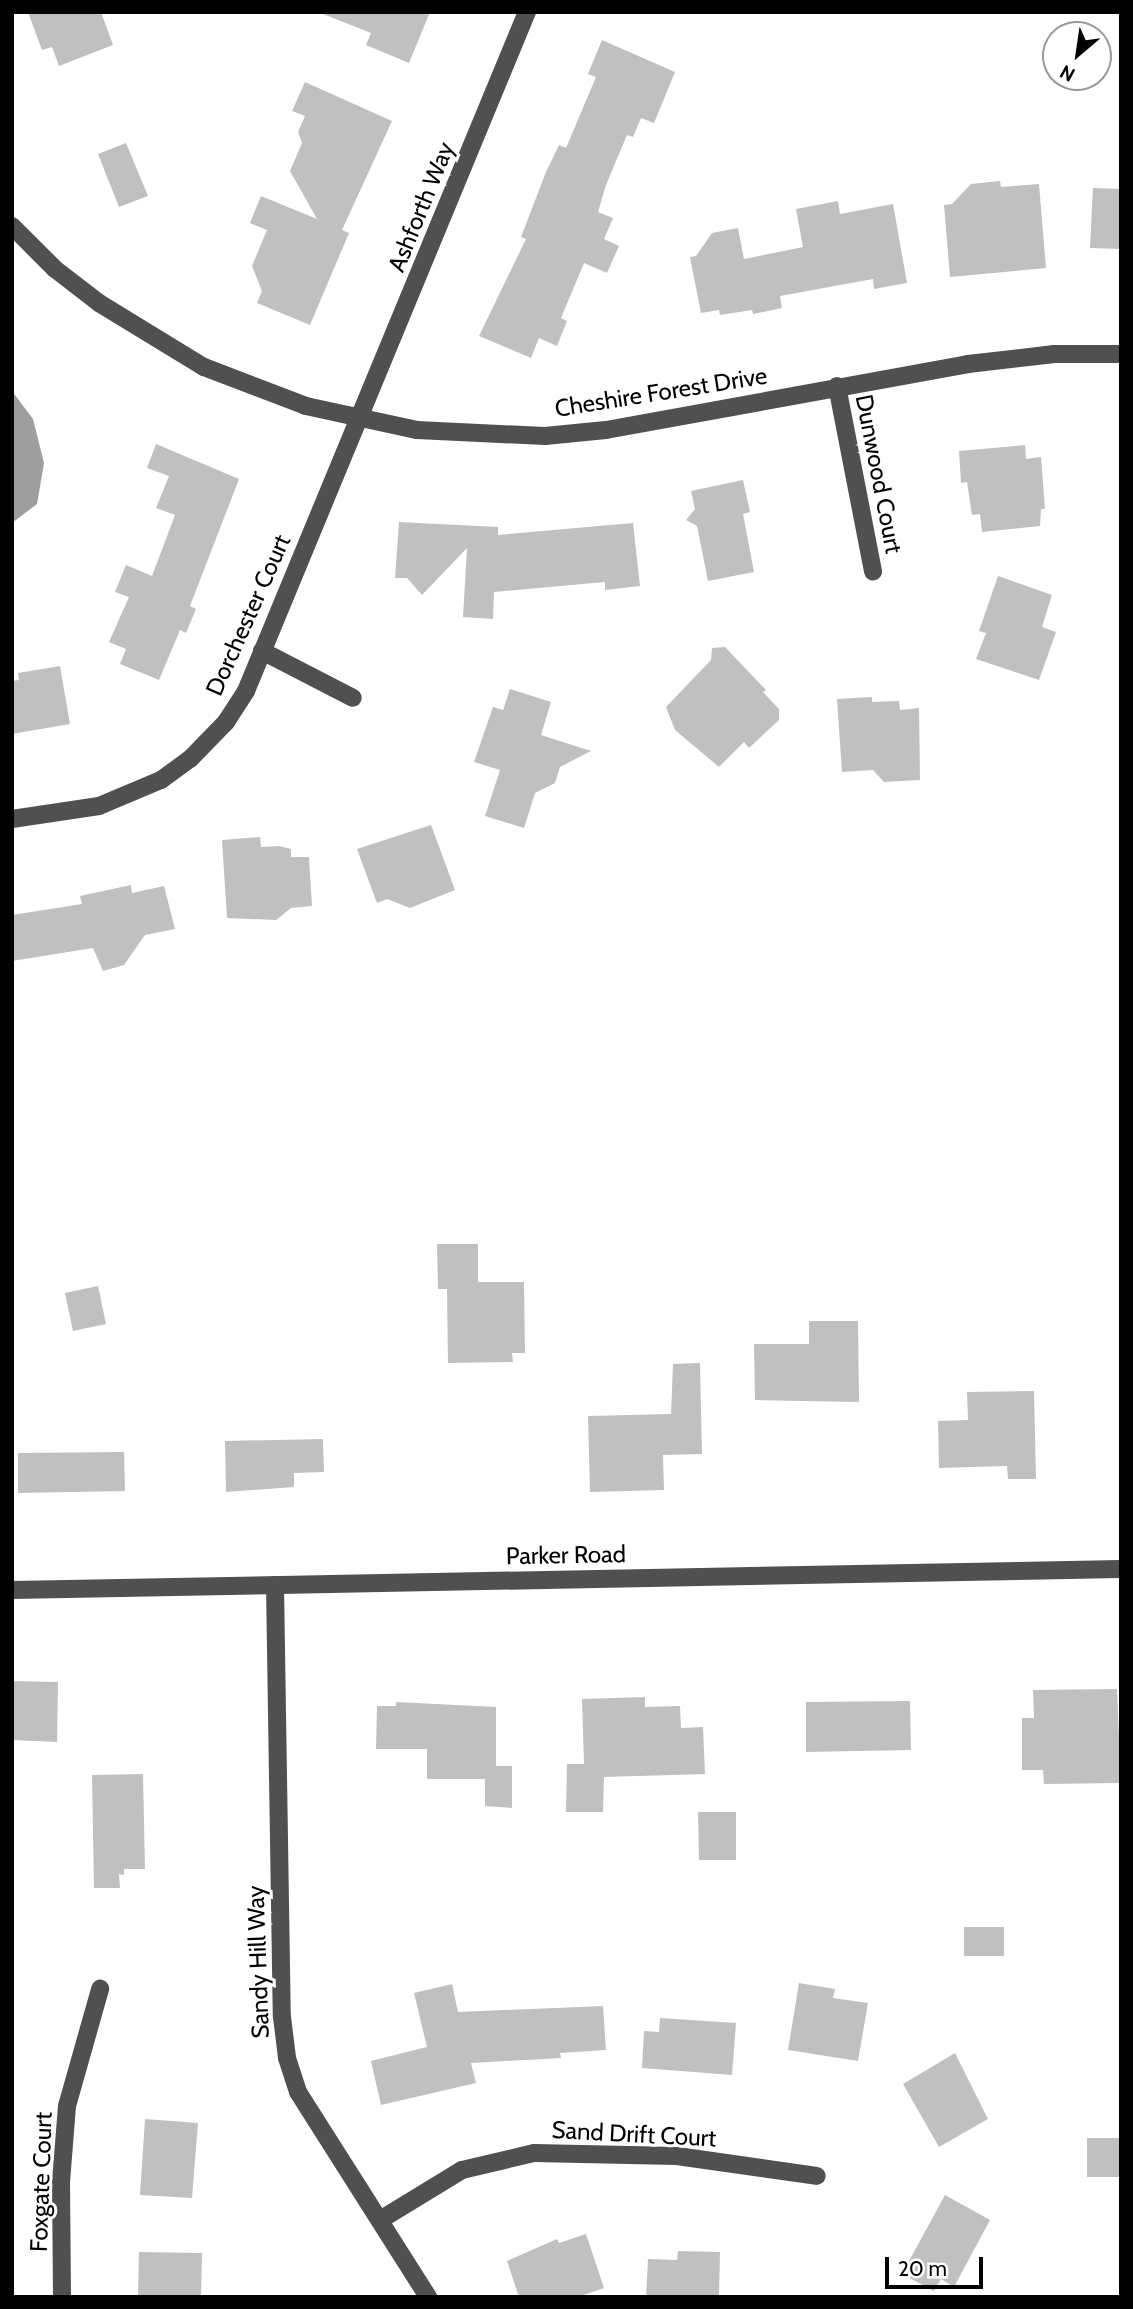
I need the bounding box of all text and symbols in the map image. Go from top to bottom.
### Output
north arrow [1042,21,1112,91]
text: N [1056,60,1079,86]
street label: Ashforth Way [382,138,460,276]
street label: Cheshire Forest Drive [553,361,769,423]
street label: Dunwood Court [849,392,909,556]
street label: Dorchester Court [200,530,296,700]
street label: Parker Road [506,1540,626,1570]
street label: Sandy Hill Way [241,1885,275,2039]
street label: Foxgate Court [24,2111,58,2253]
street label: Sand Drift Court [551,2115,717,2153]
scale bar [888,2242,986,2286]
text: 20 m [898,2256,947,2281]

